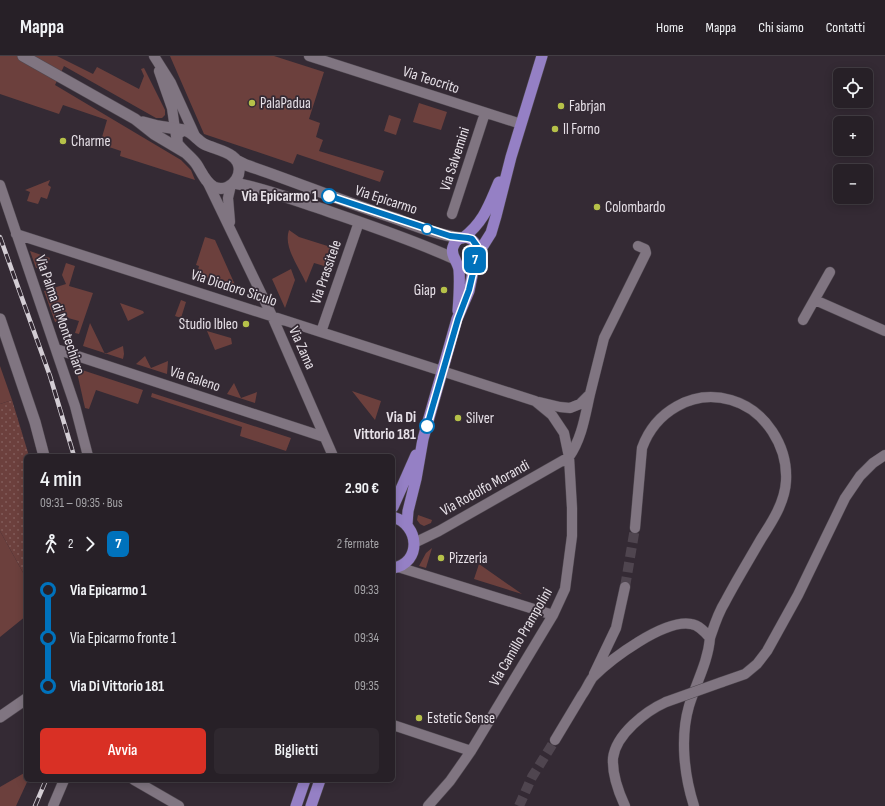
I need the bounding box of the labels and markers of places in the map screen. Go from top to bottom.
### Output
place label: PalaPadua [260,94,311,113]
place label: Fabrjan [569,97,606,116]
marker: PalaPadua [247,98,257,108]
marker: Fabrjan [556,101,566,111]
place label: Il Forno [563,120,600,139]
marker: Il Forno [550,124,560,134]
place label: Charme [71,132,110,151]
marker: Charme [58,136,68,146]
place label: Via Epicarmo 1 [241,187,318,206]
marker: Via Epicarmo 1 [321,188,337,204]
place label: Colombardo [605,198,666,217]
marker: Colombardo [592,202,602,212]
unlabelled marker [421,223,433,235]
place label: Giap [414,281,436,300]
marker: Giap [439,285,449,295]
place label: Studio Ibleo [179,315,238,334]
marker: Studio Ibleo [241,319,251,329]
place label: Via Di Vittorio 181 [354,408,416,444]
place label: Silver [466,409,495,428]
marker: Silver [453,413,463,423]
marker: Via Di Vittorio 181 [419,418,435,434]
place label: Pizzeria [449,549,488,568]
marker: Pizzeria [436,553,446,563]
place label: Estetic Sense [427,709,495,728]
marker: Estetic Sense [414,713,424,723]

